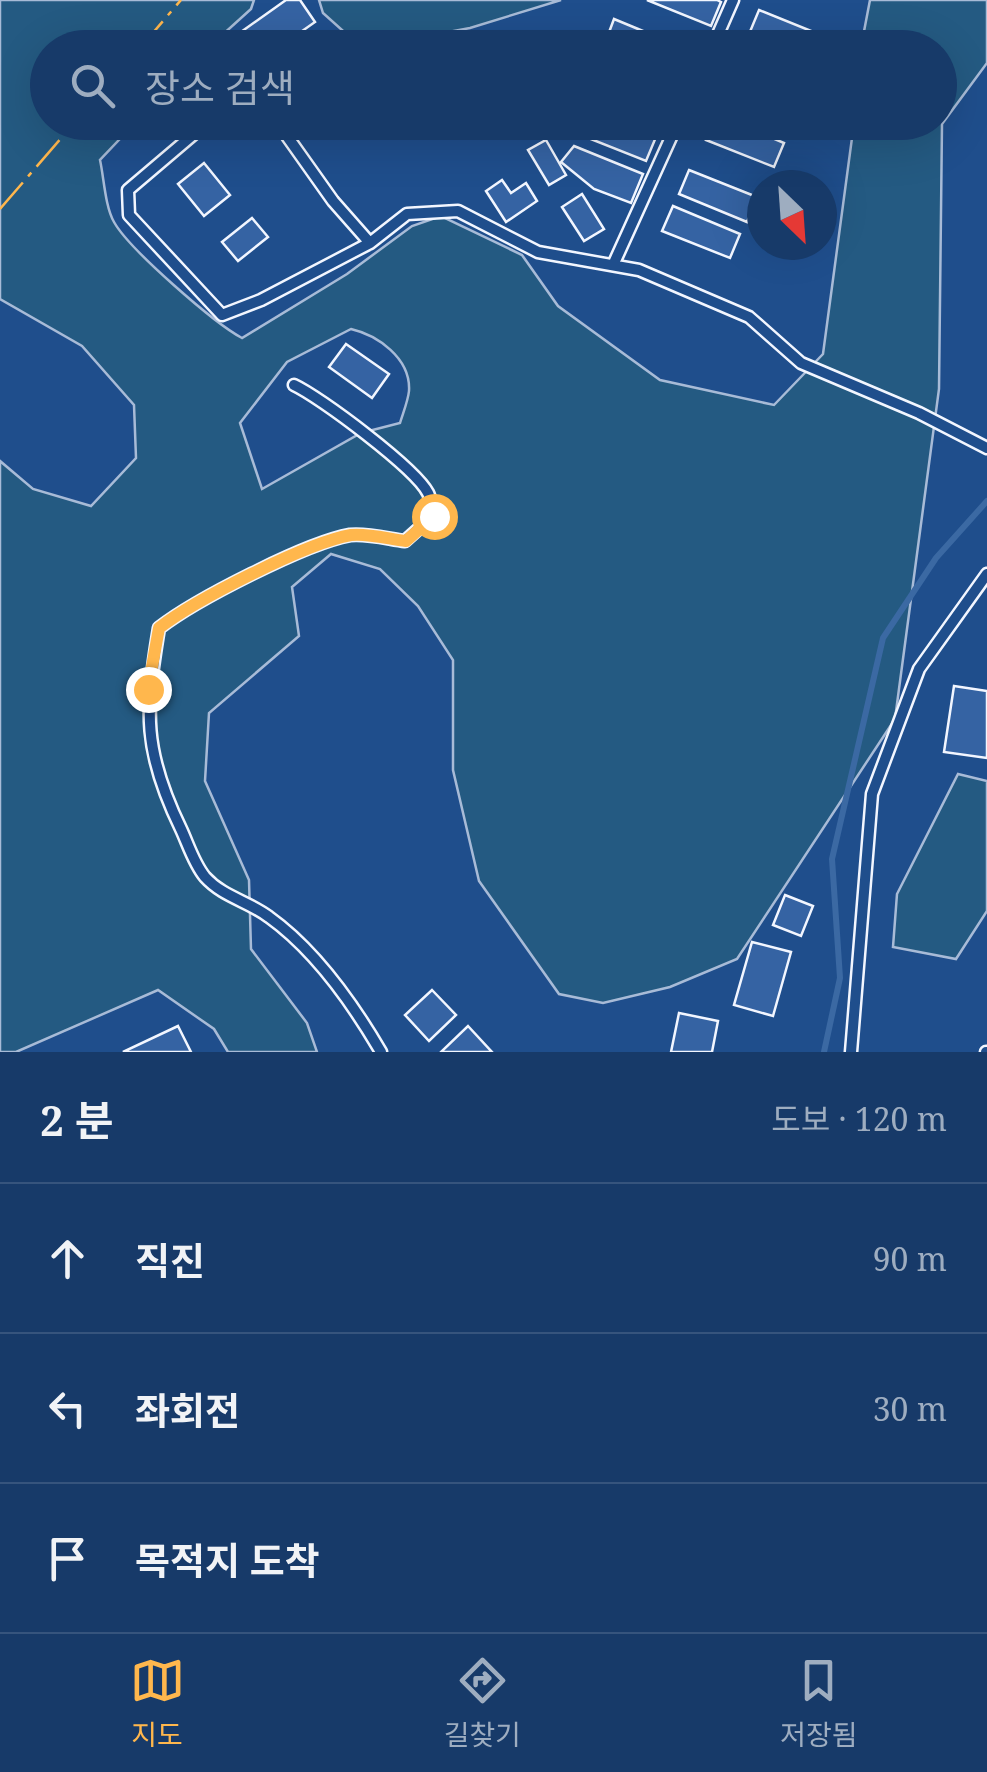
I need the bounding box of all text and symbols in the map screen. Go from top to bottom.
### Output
search box [30,30,957,140]
icon: search [65,58,120,113]
text: 장소 검색 [145,61,295,113]
north arrow [747,170,837,260]
route start [412,494,458,540]
route end [126,667,172,713]
text: 2 분 [40,1091,113,1148]
text: 도보 · 120 m [771,1097,947,1140]
icon: ahead [40,1231,95,1286]
text: 직진 [135,1234,205,1286]
text: 90 m [873,1237,947,1280]
icon: left [40,1381,95,1436]
text: 좌회전 [135,1384,240,1436]
text: 30 m [873,1387,947,1430]
icon: arrive [40,1531,95,1586]
text: 목적지 도착 [135,1534,320,1586]
tab: 지도 [130,1653,185,1753]
tab: 길찾기 [444,1653,521,1753]
tab: 저장됨 [780,1653,857,1753]

